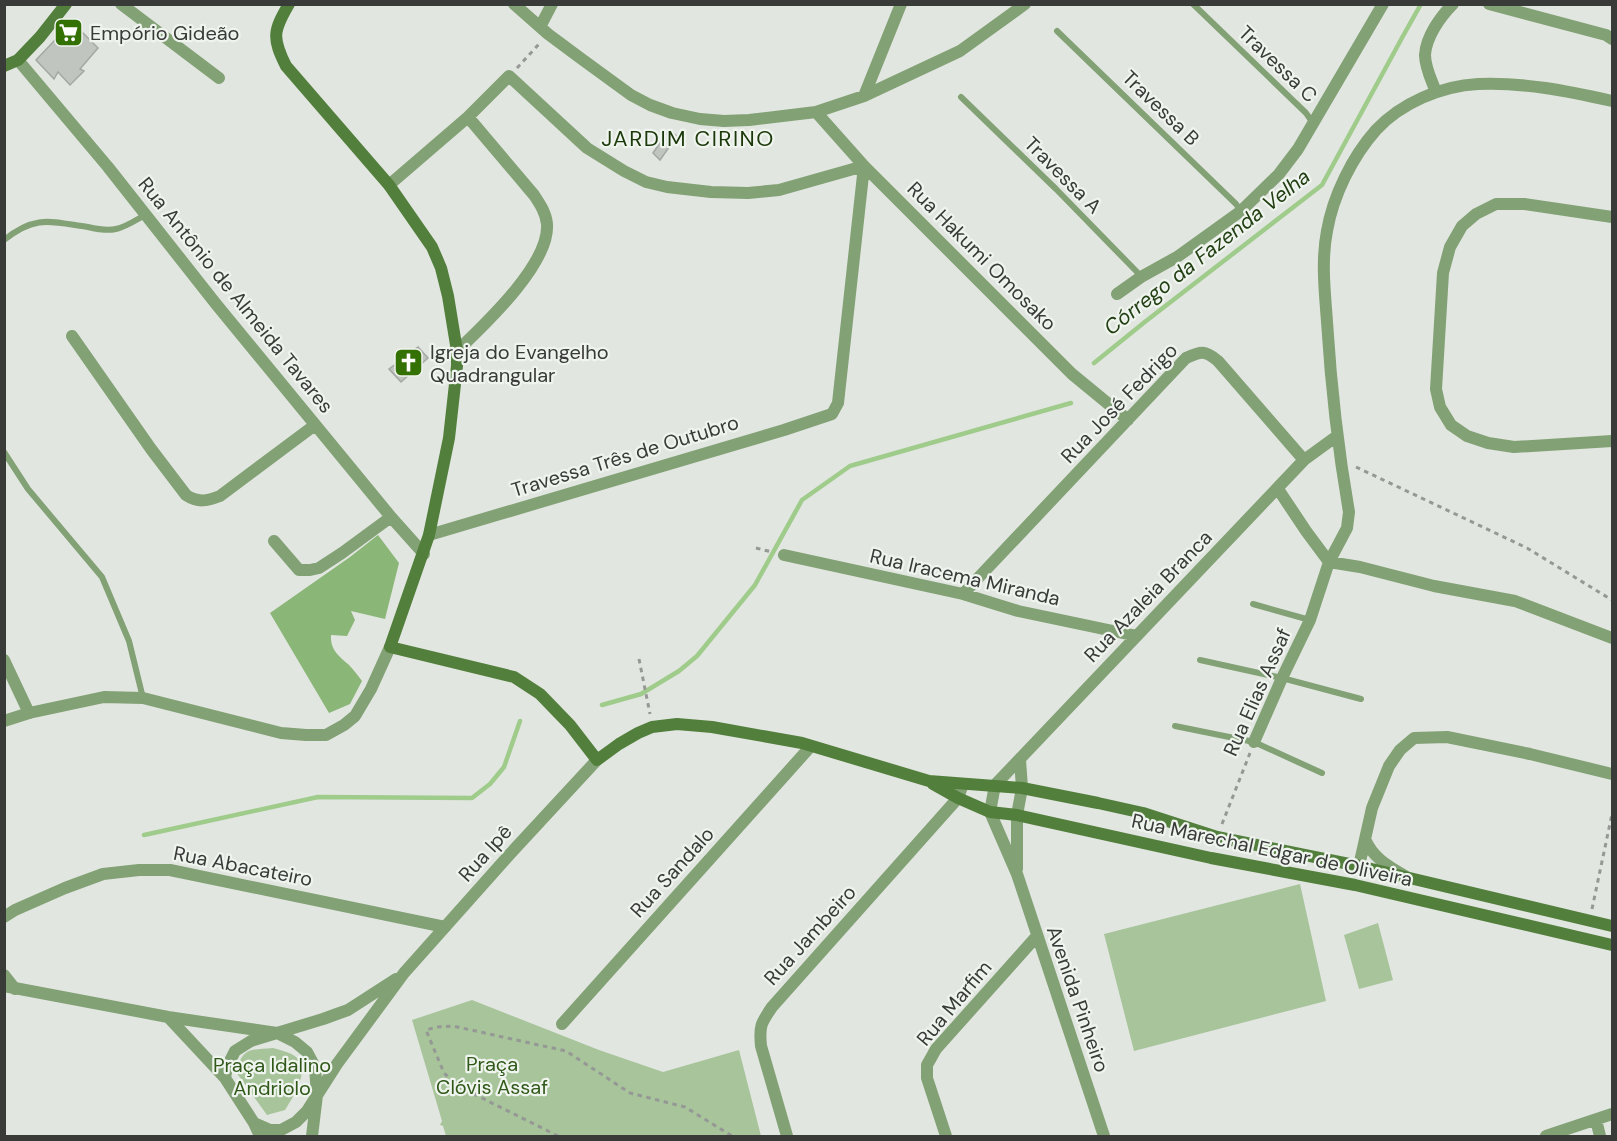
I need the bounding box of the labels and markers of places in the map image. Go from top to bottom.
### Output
supermarket icon: Empório Gideão [53,17,85,49]
place label: Empório Gideão [90,20,239,46]
place label: Igreja do Evangelho Quadrangular [430,339,609,388]
church icon: Igreja do Evangelho Quadrangular [393,347,425,379]

